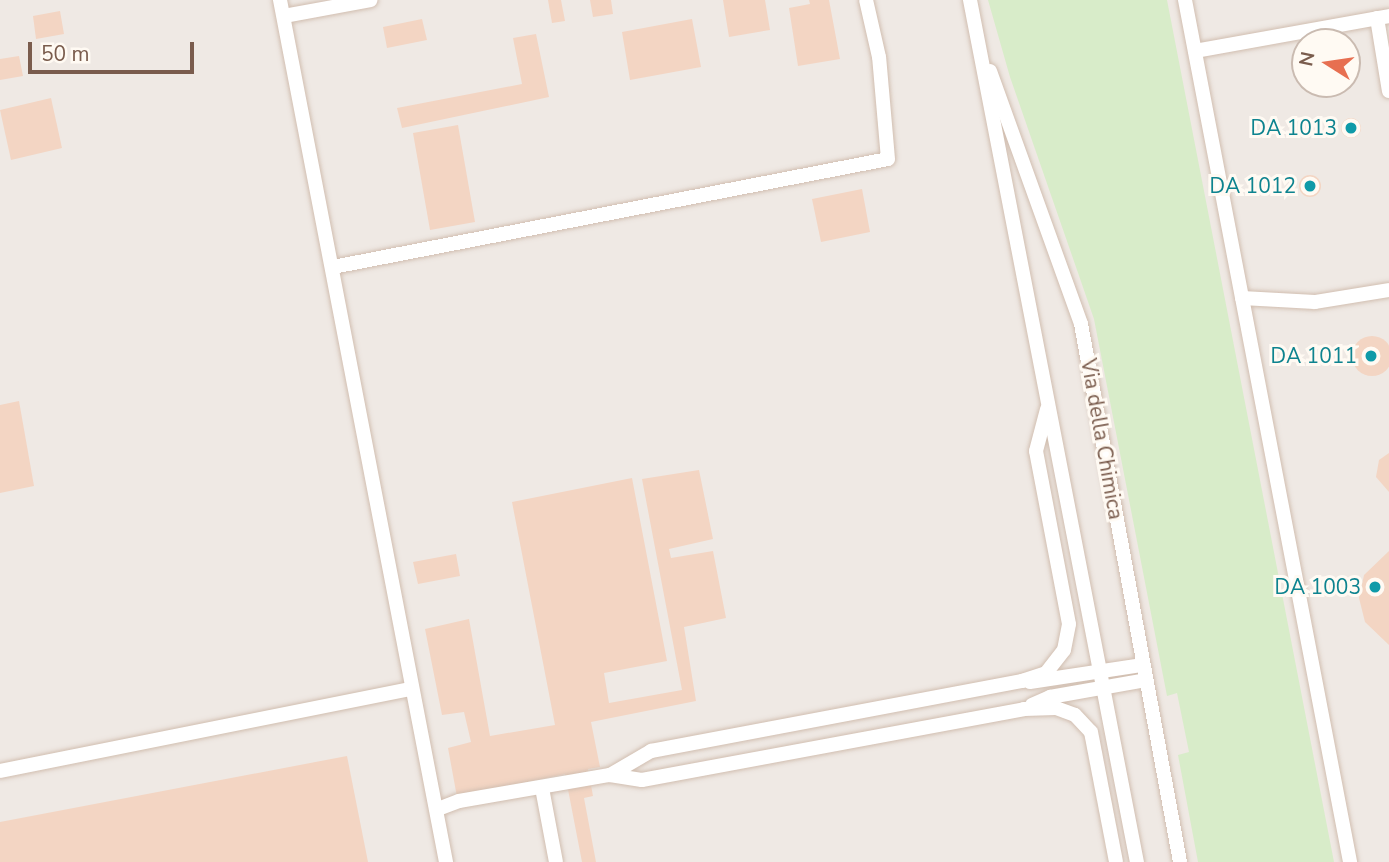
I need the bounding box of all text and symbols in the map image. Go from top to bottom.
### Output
scale bar [32,28,198,72]
north arrow [1291,28,1361,98]
text: 50 m [41,40,90,68]
text: N [1293,49,1322,69]
place label: DA 1013 [1251,115,1337,141]
marker: DA 1013 [1343,120,1359,136]
place label: DA 1012 [1210,173,1296,199]
marker: DA 1012 [1302,178,1318,194]
place label: DA 1011 [1271,343,1357,369]
marker: DA 1011 [1363,348,1379,364]
street label: Via della Chimica [1075,357,1129,521]
place label: DA 1003 [1275,574,1361,600]
marker: DA 1003 [1367,579,1383,595]

